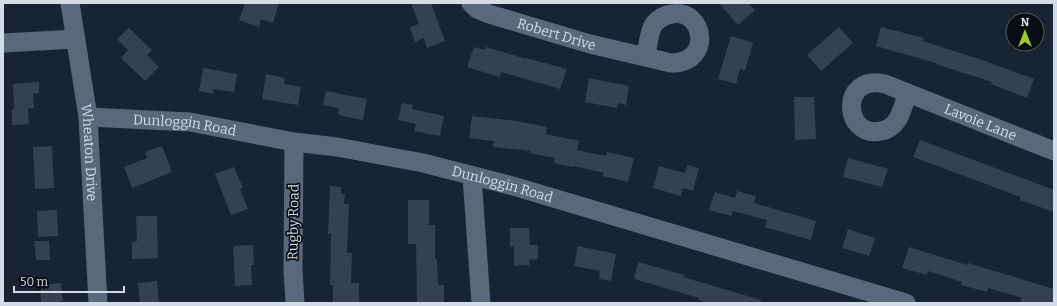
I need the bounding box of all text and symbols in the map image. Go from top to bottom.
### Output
north arrow [1005,12,1045,52]
street label: Robert Drive [515,15,598,54]
text: N [1021,16,1030,29]
street label: Lavoie Lane [942,100,1019,144]
street label: Wheaton Drive [77,103,101,202]
street label: Dunloggin Road [133,111,238,140]
street label: Dunloggin Road [450,163,555,206]
street label: Rugby Road [284,184,303,260]
scale bar [14,268,124,294]
text: 50 m [20,275,49,289]

